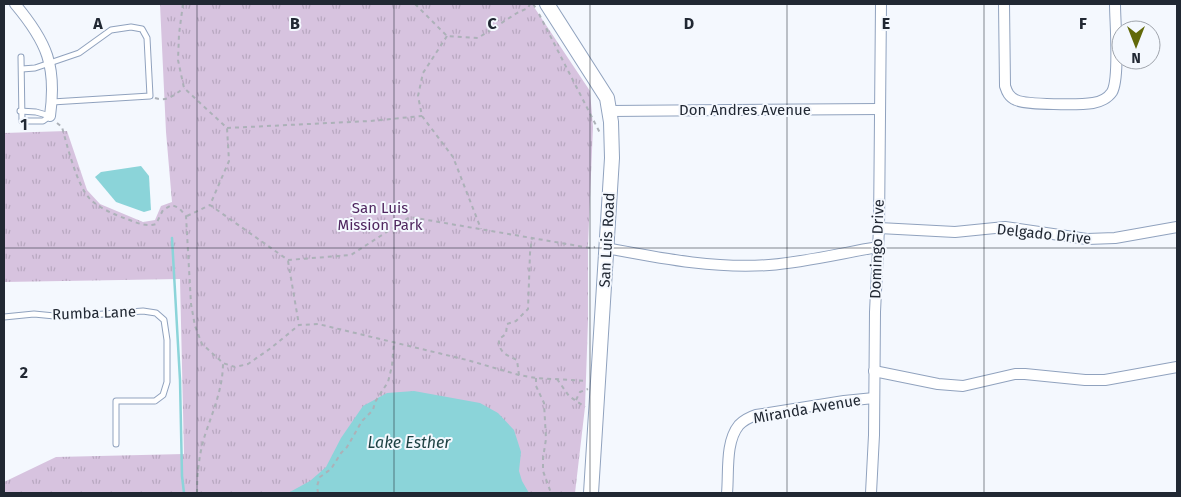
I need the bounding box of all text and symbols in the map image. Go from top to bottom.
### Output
text: A [92,14,103,33]
text: B [290,14,300,33]
text: C [487,14,497,33]
text: D [684,14,694,33]
text: E [882,14,890,33]
text: F [1079,14,1087,33]
north arrow [1111,20,1161,70]
text: N [1131,49,1141,66]
street label: Don Andres Avenue [679,101,811,119]
text: 1 [20,115,28,134]
street label: San Luis Road [596,192,618,288]
park label: San Luis Mission Park [337,199,423,234]
street label: Domingo Drive [866,199,888,299]
street label: Delgado Drive [996,220,1092,248]
street label: Rumba Lane [52,303,136,323]
text: 2 [20,363,28,382]
street label: Miranda Avenue [752,391,862,427]
water label: Lake Esther [368,433,451,452]

